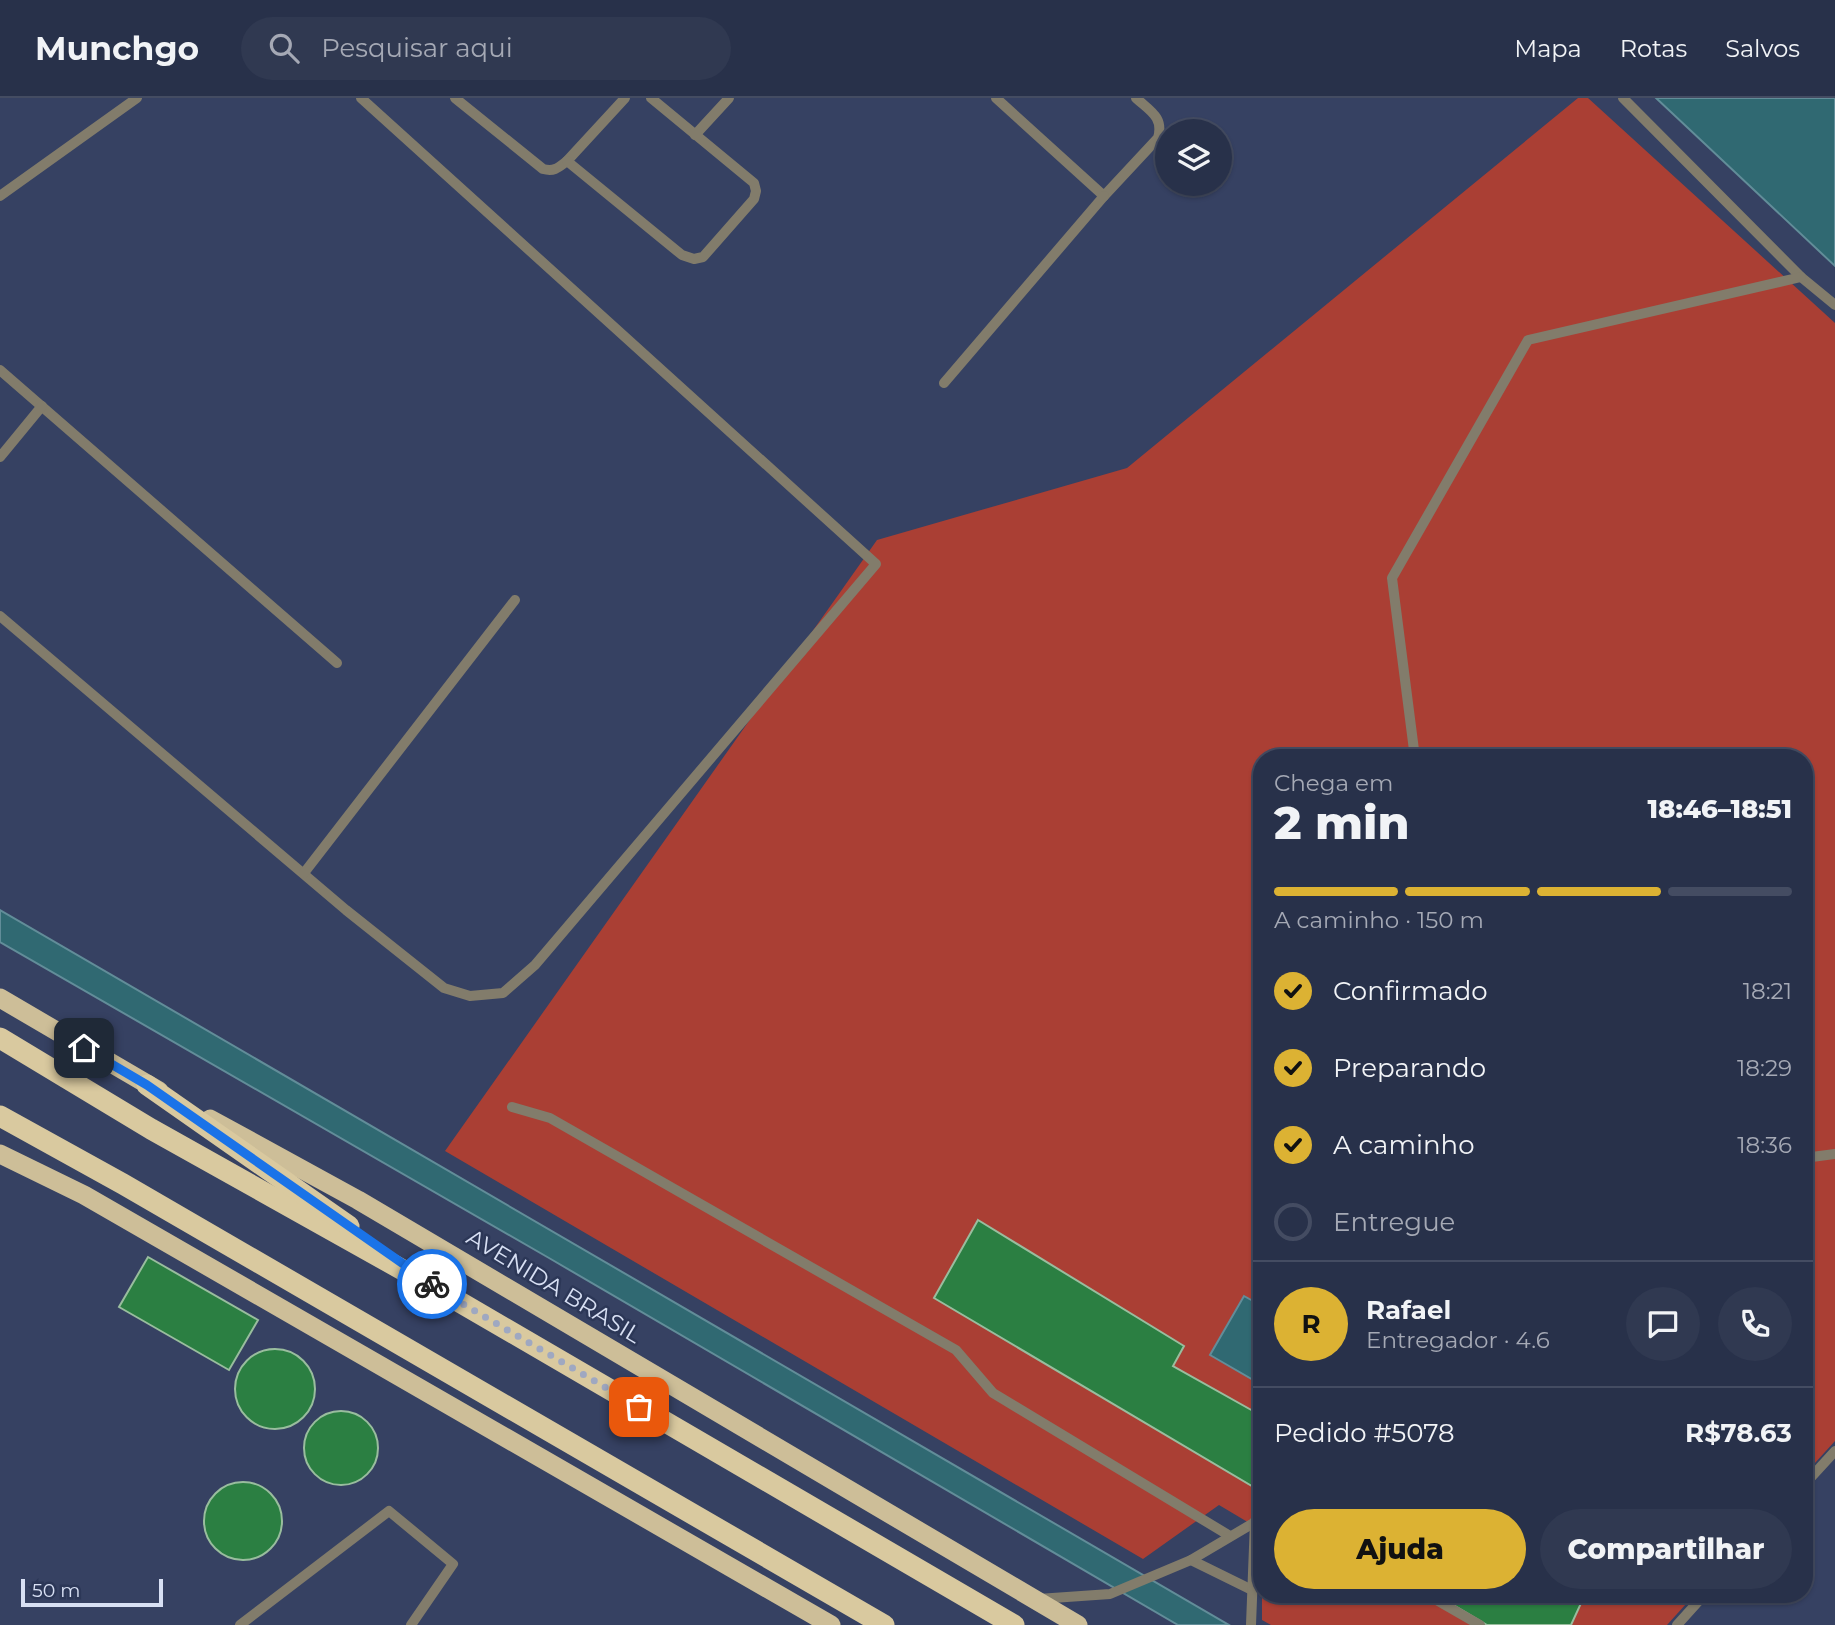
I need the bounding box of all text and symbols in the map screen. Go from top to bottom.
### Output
search box [241,17,731,80]
text: Munchgo [35,28,199,68]
icon: search [265,29,303,67]
text: Pesquisar aqui [321,32,513,64]
text: Mapa [1514,34,1582,63]
text: Rotas [1620,34,1687,63]
text: Salvos [1725,34,1800,63]
map controls [1155,119,1232,196]
button: layers [1155,119,1232,196]
text: Chega em [1274,769,1393,797]
text: 18:46–18:51 [1648,793,1792,825]
text: 2 min [1274,794,1409,851]
text: A caminho · 150 m [1274,906,1484,934]
icon: check [1274,972,1312,1010]
text: Confirmado [1333,975,1488,1007]
text: 18:21 [1743,977,1792,1005]
pin [54,1018,114,1078]
icon: home [65,1029,103,1067]
icon: check [1274,1049,1312,1087]
text: Preparando [1333,1052,1486,1084]
text: 18:29 [1737,1054,1792,1082]
icon: check [1274,1126,1312,1164]
text: A caminho [1333,1129,1474,1161]
text: 18:36 [1737,1131,1792,1159]
text: Entregue [1333,1206,1455,1238]
street label: AVENIDA BRASIL [462,1223,647,1349]
courier [397,1249,467,1319]
icon: bike [413,1265,451,1303]
button: chat [1626,1287,1700,1361]
button: phone [1718,1287,1792,1361]
text: Rafael [1366,1294,1451,1326]
text: R [1301,1308,1321,1340]
text: Entregador · 4.6 [1366,1326,1550,1354]
pin [609,1377,669,1437]
icon: bag [620,1388,658,1426]
text: Pedido #5078 [1274,1417,1455,1449]
text: R$78.63 [1685,1417,1792,1449]
button: Ajuda [1274,1509,1526,1589]
button: Compartilhar [1540,1509,1792,1589]
scale bar [21,1576,163,1608]
text: 50 m [32,1579,80,1602]

